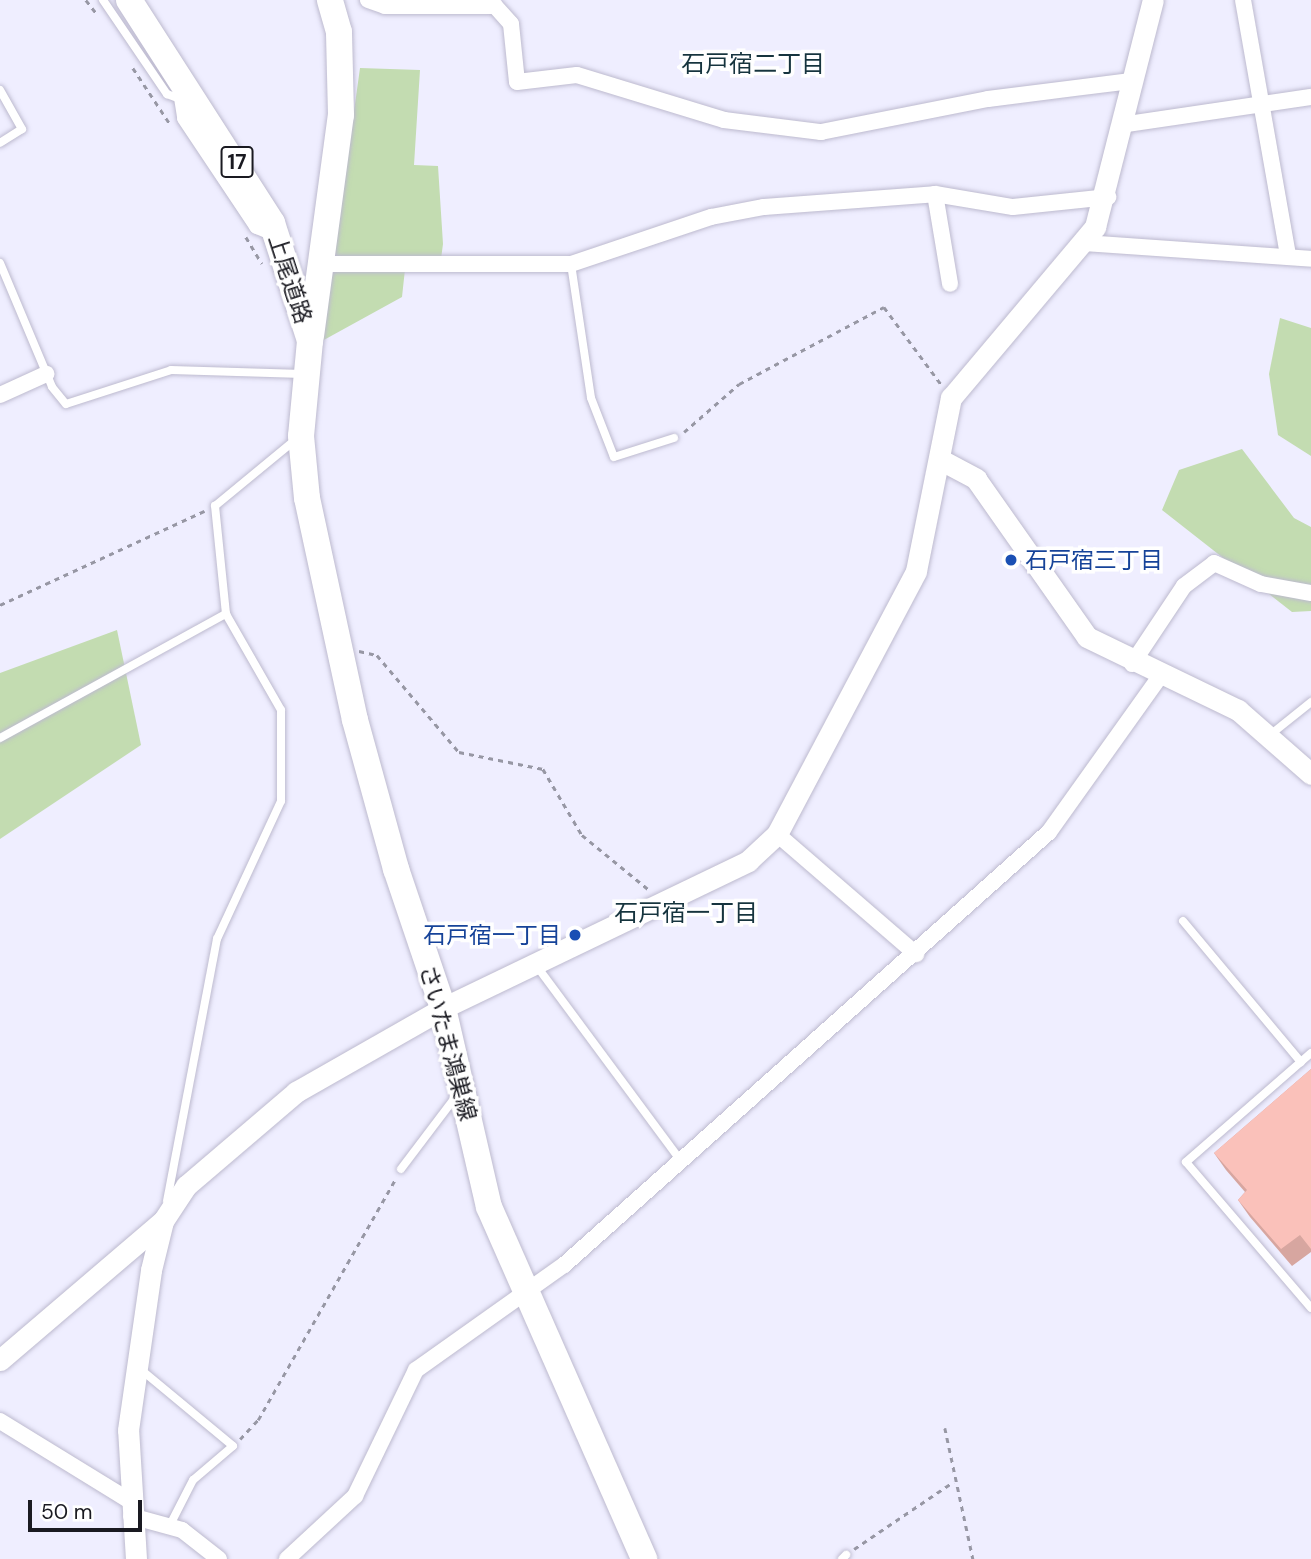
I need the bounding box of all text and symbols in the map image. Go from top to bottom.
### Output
district label: 石戸宿二丁目 [681,50,825,78]
road number: 17 [219,144,254,180]
street label: 上尾道路 [263,231,317,327]
place label: 石戸宿三丁目 [1025,546,1163,574]
marker: 石戸宿三丁目 [1003,552,1019,568]
district label: 石戸宿一丁目 [614,899,758,927]
place label: 石戸宿一丁目 [423,921,561,949]
marker: 石戸宿一丁目 [567,927,583,943]
street label: さいたま鴻巣線 [414,962,482,1124]
scale bar [32,1486,145,1530]
text: 50 m [41,1498,92,1526]

